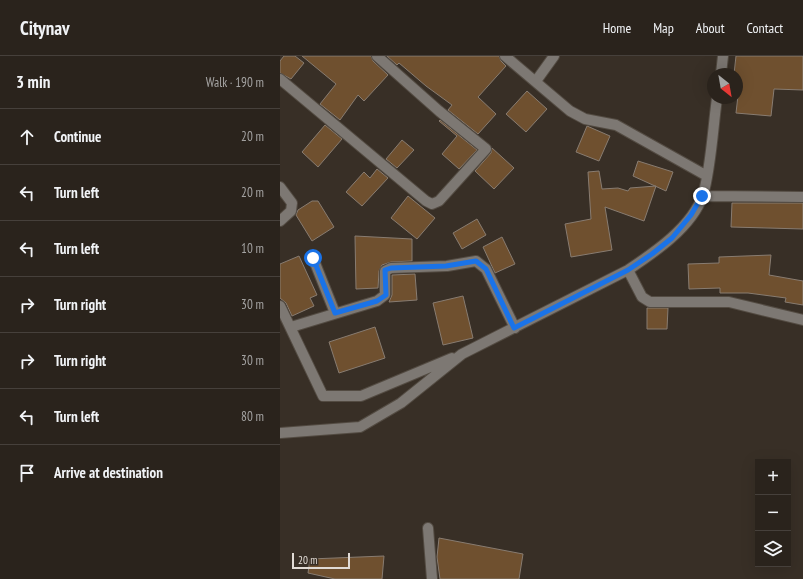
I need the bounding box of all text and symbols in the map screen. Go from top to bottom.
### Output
text: Citynav [20,16,70,40]
text: Home [603,19,631,37]
text: Map [653,19,674,37]
text: About [696,19,725,37]
text: Contact [747,19,783,37]
north arrow [707,68,743,104]
text: 3 min [16,71,50,93]
text: Walk · 190 m [206,74,264,91]
icon: ahead [16,126,38,148]
text: Continue [54,127,101,146]
text: 20 m [241,128,264,145]
icon: left [16,182,38,204]
text: Turn left [54,183,99,202]
text: 20 m [241,184,264,201]
route end [693,187,711,205]
icon: left [16,238,38,260]
text: Turn left [54,239,99,258]
text: 10 m [241,240,264,257]
route start [304,249,322,267]
icon: right [16,294,38,316]
text: Turn right [54,295,106,314]
text: 30 m [241,296,264,313]
icon: right [16,350,38,372]
text: Turn right [54,351,106,370]
text: 30 m [241,352,264,369]
icon: left [16,406,38,428]
text: Turn left [54,407,99,426]
text: 80 m [241,408,264,425]
map controls [755,459,791,567]
button: + [755,459,791,495]
icon: arrive [16,462,38,484]
text: Arrive at destination [54,463,163,482]
button: − [755,495,791,531]
button: layers [755,531,791,567]
scale bar [292,551,350,570]
text: 20 m [298,553,317,567]

